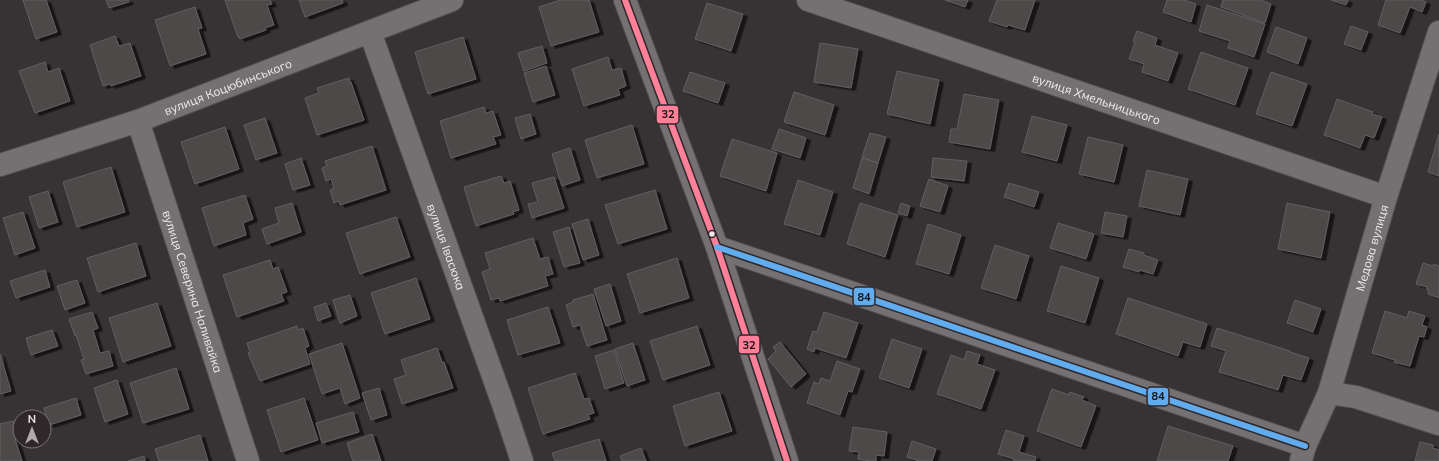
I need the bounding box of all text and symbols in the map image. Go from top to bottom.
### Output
street label: вулиця Коцюбинського [162,55,294,118]
street label: вулиця Хмельницького [1031,70,1163,127]
line badge: 32 [656,105,679,124]
text: 32 [661,107,675,121]
street label: вулиця Івасюка [424,202,469,292]
street label: Медова вулиця [1352,203,1391,293]
street label: вулиця Северина Наливайка [160,208,226,375]
unlabelled marker [707,229,717,239]
line badge: 84 [853,287,875,306]
text: 84 [857,290,871,304]
line badge: 32 [738,335,760,354]
text: 32 [742,338,756,352]
line badge: 84 [1147,387,1169,406]
text: 84 [1151,389,1165,403]
north arrow [12,409,52,449]
text: N [28,412,36,426]

